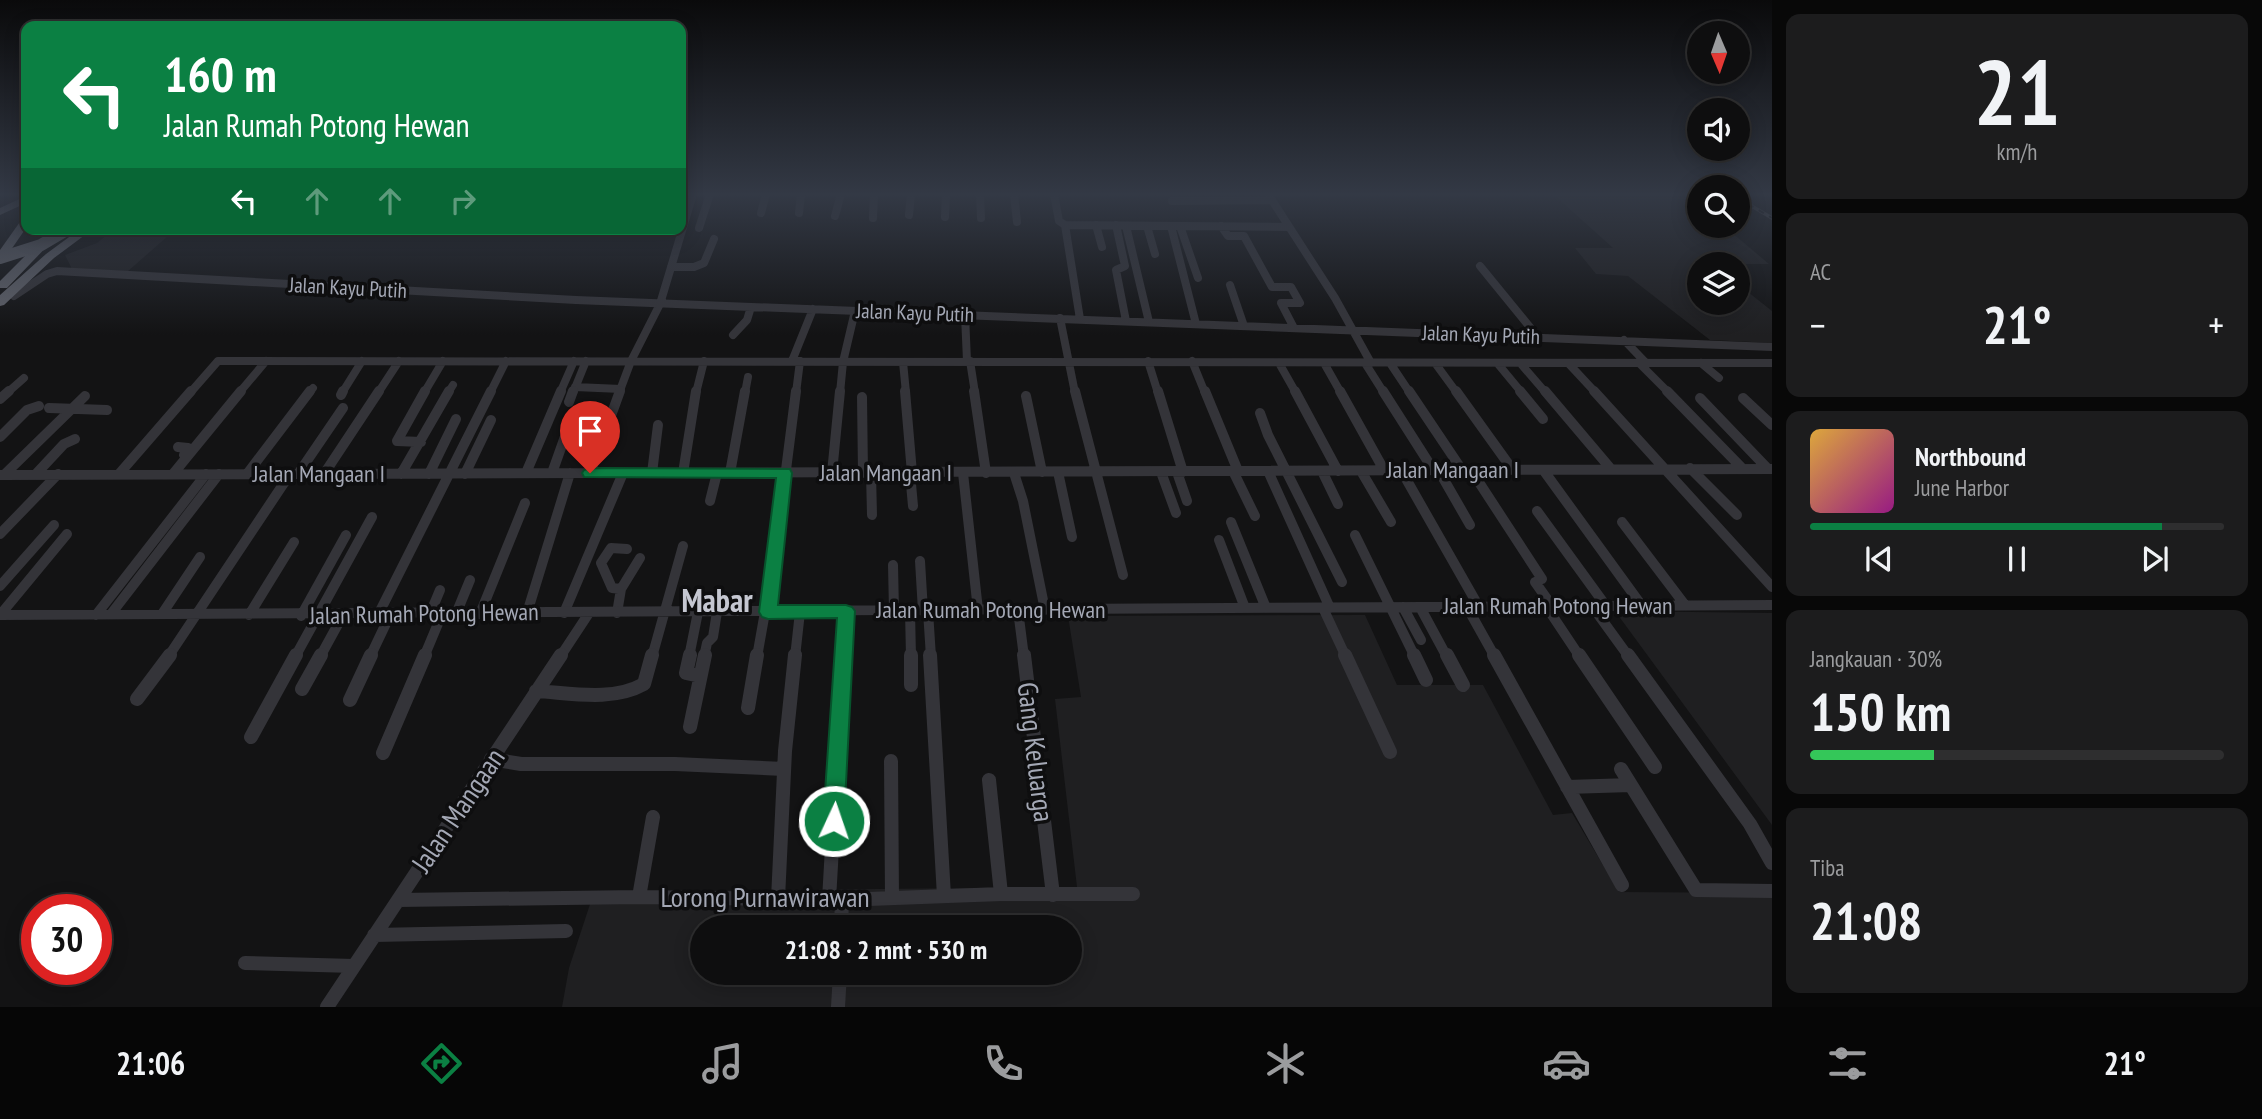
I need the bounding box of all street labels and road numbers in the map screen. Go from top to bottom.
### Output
street label: Jalan Kayu Putih [288,271,408,304]
street label: Jalan Kayu Putih [855,297,974,328]
street label: Jalan Kayu Putih [1421,319,1540,350]
street label: Jalan Mangaan I [1386,454,1519,485]
street label: Jalan Mangaan I [819,457,952,488]
street label: Jalan Mangaan I [252,458,385,489]
street label: Jalan Rumah Potong Hewan [1442,590,1673,621]
street label: Jalan Rumah Potong Hewan [875,594,1106,625]
street label: Jalan Rumah Potong Hewan [308,596,539,631]
street label: Gang Keluarga [1010,680,1063,824]
street label: Jalan Mangaan [402,741,513,880]
street label: Lorong Purnawirawan [660,878,870,915]

